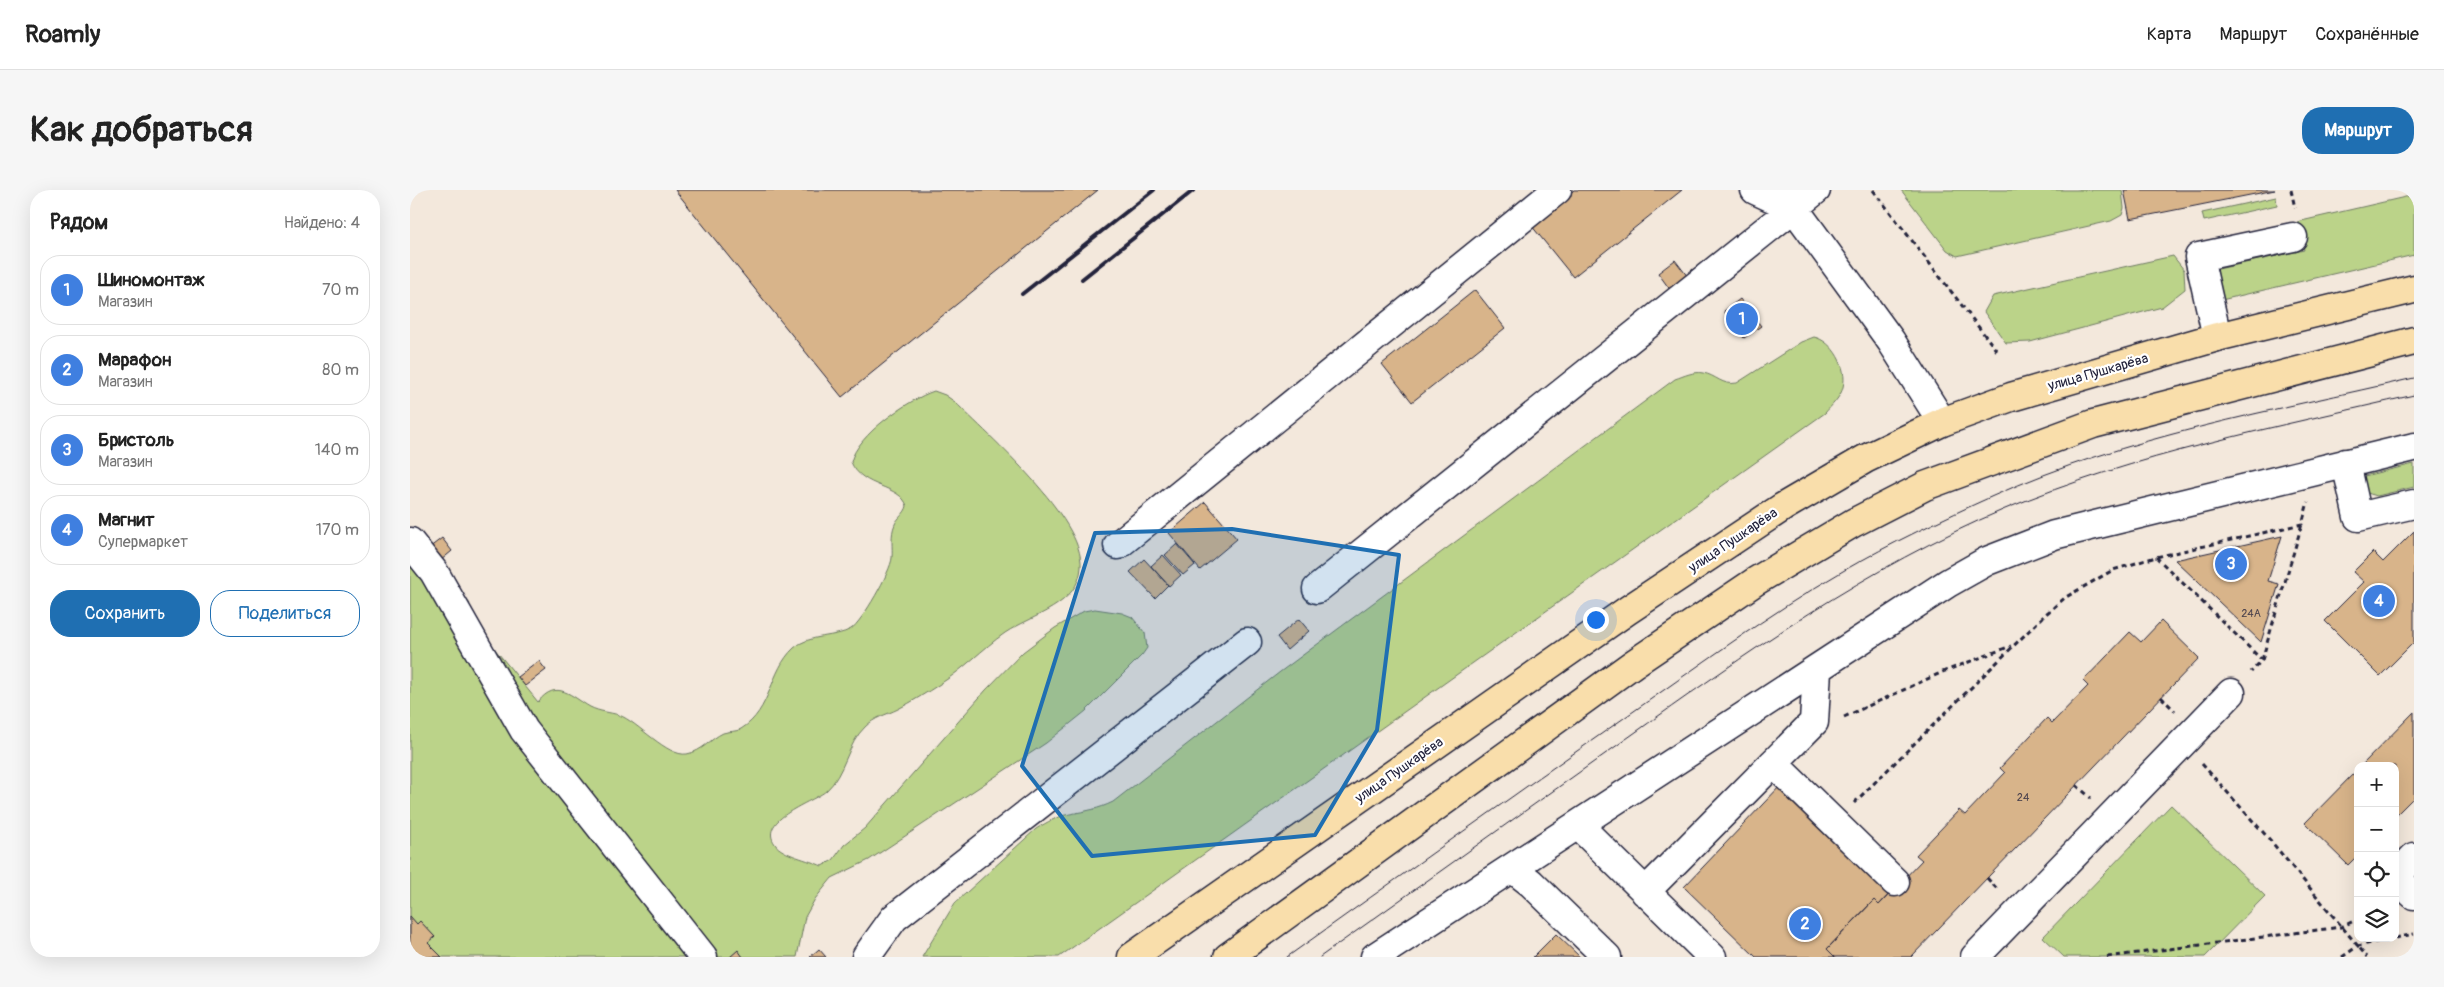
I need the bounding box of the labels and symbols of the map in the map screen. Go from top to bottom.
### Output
pin: 1 [1726,300,1758,338]
street label: улица Пушкарёва [2045,350,2150,395]
street label: улица Пушкарёва [1685,504,1781,577]
pin: 3 [2215,545,2247,583]
pin: 4 [2363,582,2395,620]
your location [1583,607,1609,633]
house number: 24А [2241,607,2261,620]
street label: улица Пушкарёва [1351,733,1446,807]
house number: 24 [2017,791,2030,804]
pin: 2 [1789,905,1821,943]

